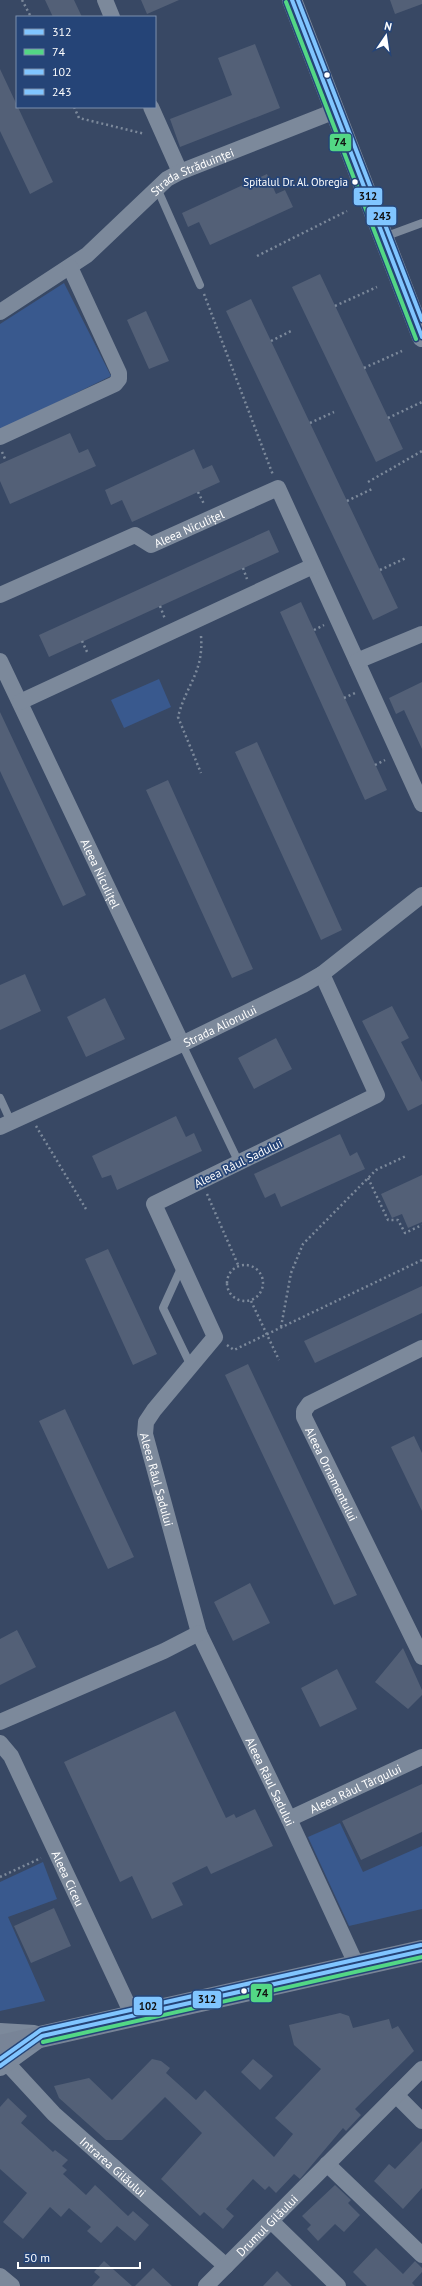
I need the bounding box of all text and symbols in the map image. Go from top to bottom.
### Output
legend [16,16,156,108]
north arrow [366,16,406,56]
text: N [383,19,393,34]
text: 312 [52,24,72,39]
text: 74 [52,44,66,59]
text: 102 [52,64,72,79]
unlabelled marker [322,70,332,80]
text: 243 [52,84,72,99]
line badge: 74 [329,133,352,152]
text: 74 [334,135,347,149]
street label: Strada Străduinței [147,144,236,199]
place label: Spitalul Dr. Al. Obregia [243,175,348,189]
marker: Spitalul Dr. Al. Obregia [350,177,360,187]
line badge: 312 [353,187,383,206]
text: 312 [359,189,377,203]
line badge: 243 [366,206,397,226]
text: 243 [373,209,391,223]
street label: Aleea Niculițel [151,506,227,550]
street label: Aleea Niculițel [78,836,124,911]
street label: Strada Aliorului [181,1001,259,1050]
street label: Aleea Râul Sadului [191,1135,285,1191]
street label: Aleea Ornamentului [303,1424,361,1523]
street label: Aleea Râul Sadului [137,1431,177,1528]
street label: Aleea Râul Sadului [243,1735,298,1828]
street label: Aleea Râul Târgului [307,1760,403,1816]
street label: Aleea Ciceu [49,1848,88,1908]
line badge: 74 [250,1983,273,2003]
unlabelled marker [239,1986,249,1996]
text: 74 [256,1986,269,2000]
line badge: 312 [192,1990,222,2009]
text: 312 [198,1992,216,2006]
line badge: 102 [133,1996,163,2016]
text: 102 [139,1999,157,2013]
street label: Intrarea Gilăului [77,2133,150,2200]
street label: Drumul Gilăului [233,2191,301,2259]
scale bar [18,2244,140,2270]
text: 50 m [24,2250,50,2265]

